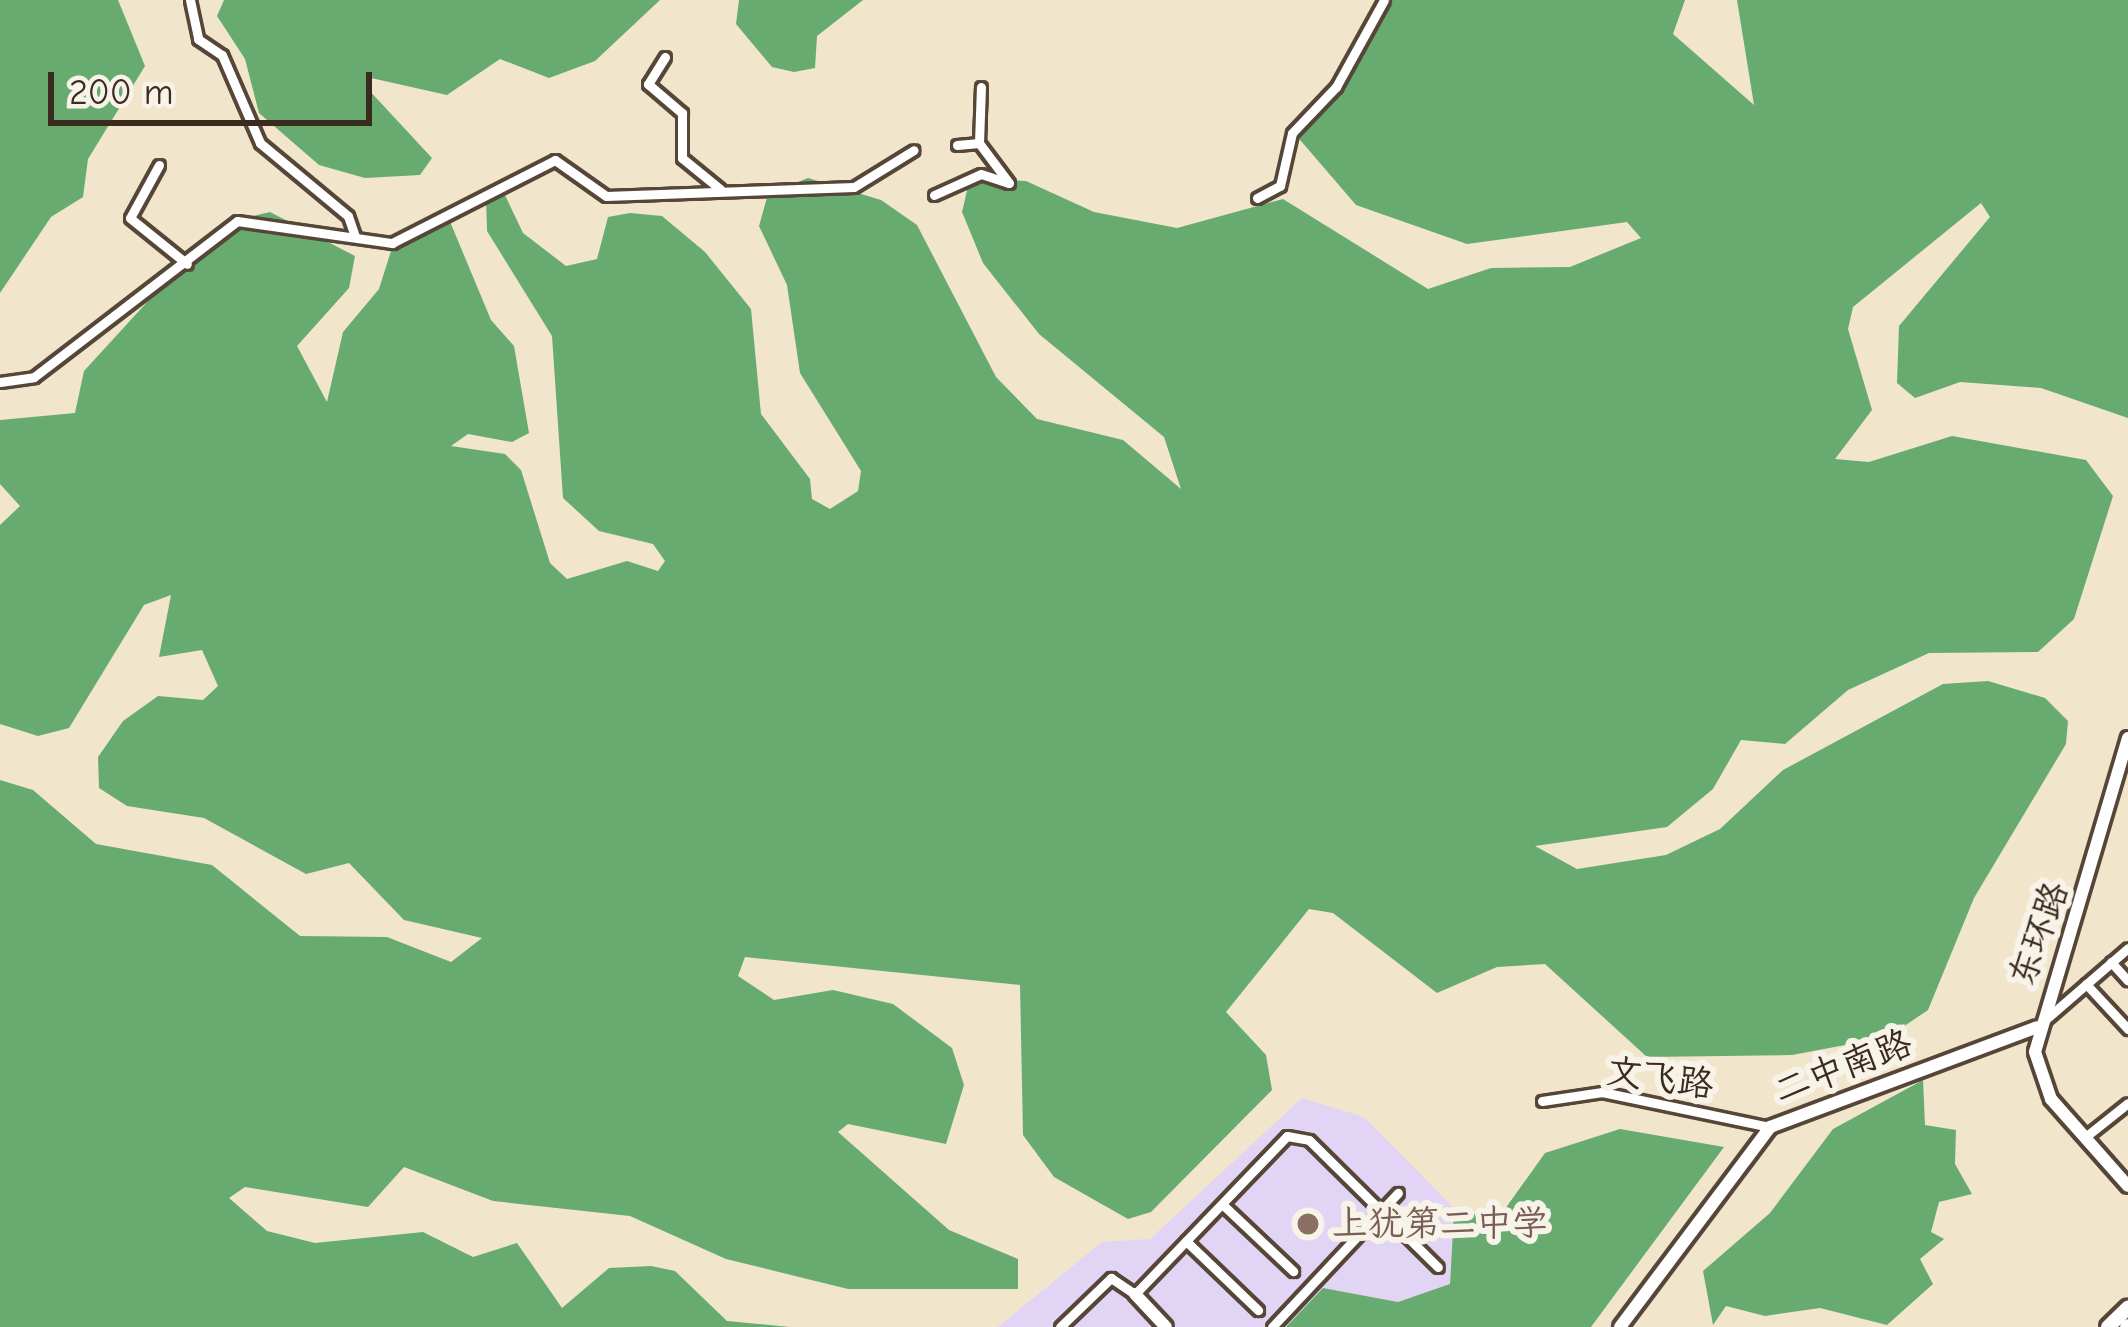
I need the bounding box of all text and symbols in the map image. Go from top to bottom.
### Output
scale bar [54,48,378,122]
text: 200 m [69,72,173,113]
street label: 东环路 [2000,876,2078,992]
street label: 二中南路 [1768,1021,1918,1113]
street label: 文飞路 [1604,1049,1716,1107]
place label: 上犹第二中学 [1332,1202,1548,1246]
marker: 上犹第二中学 [1295,1211,1321,1237]

